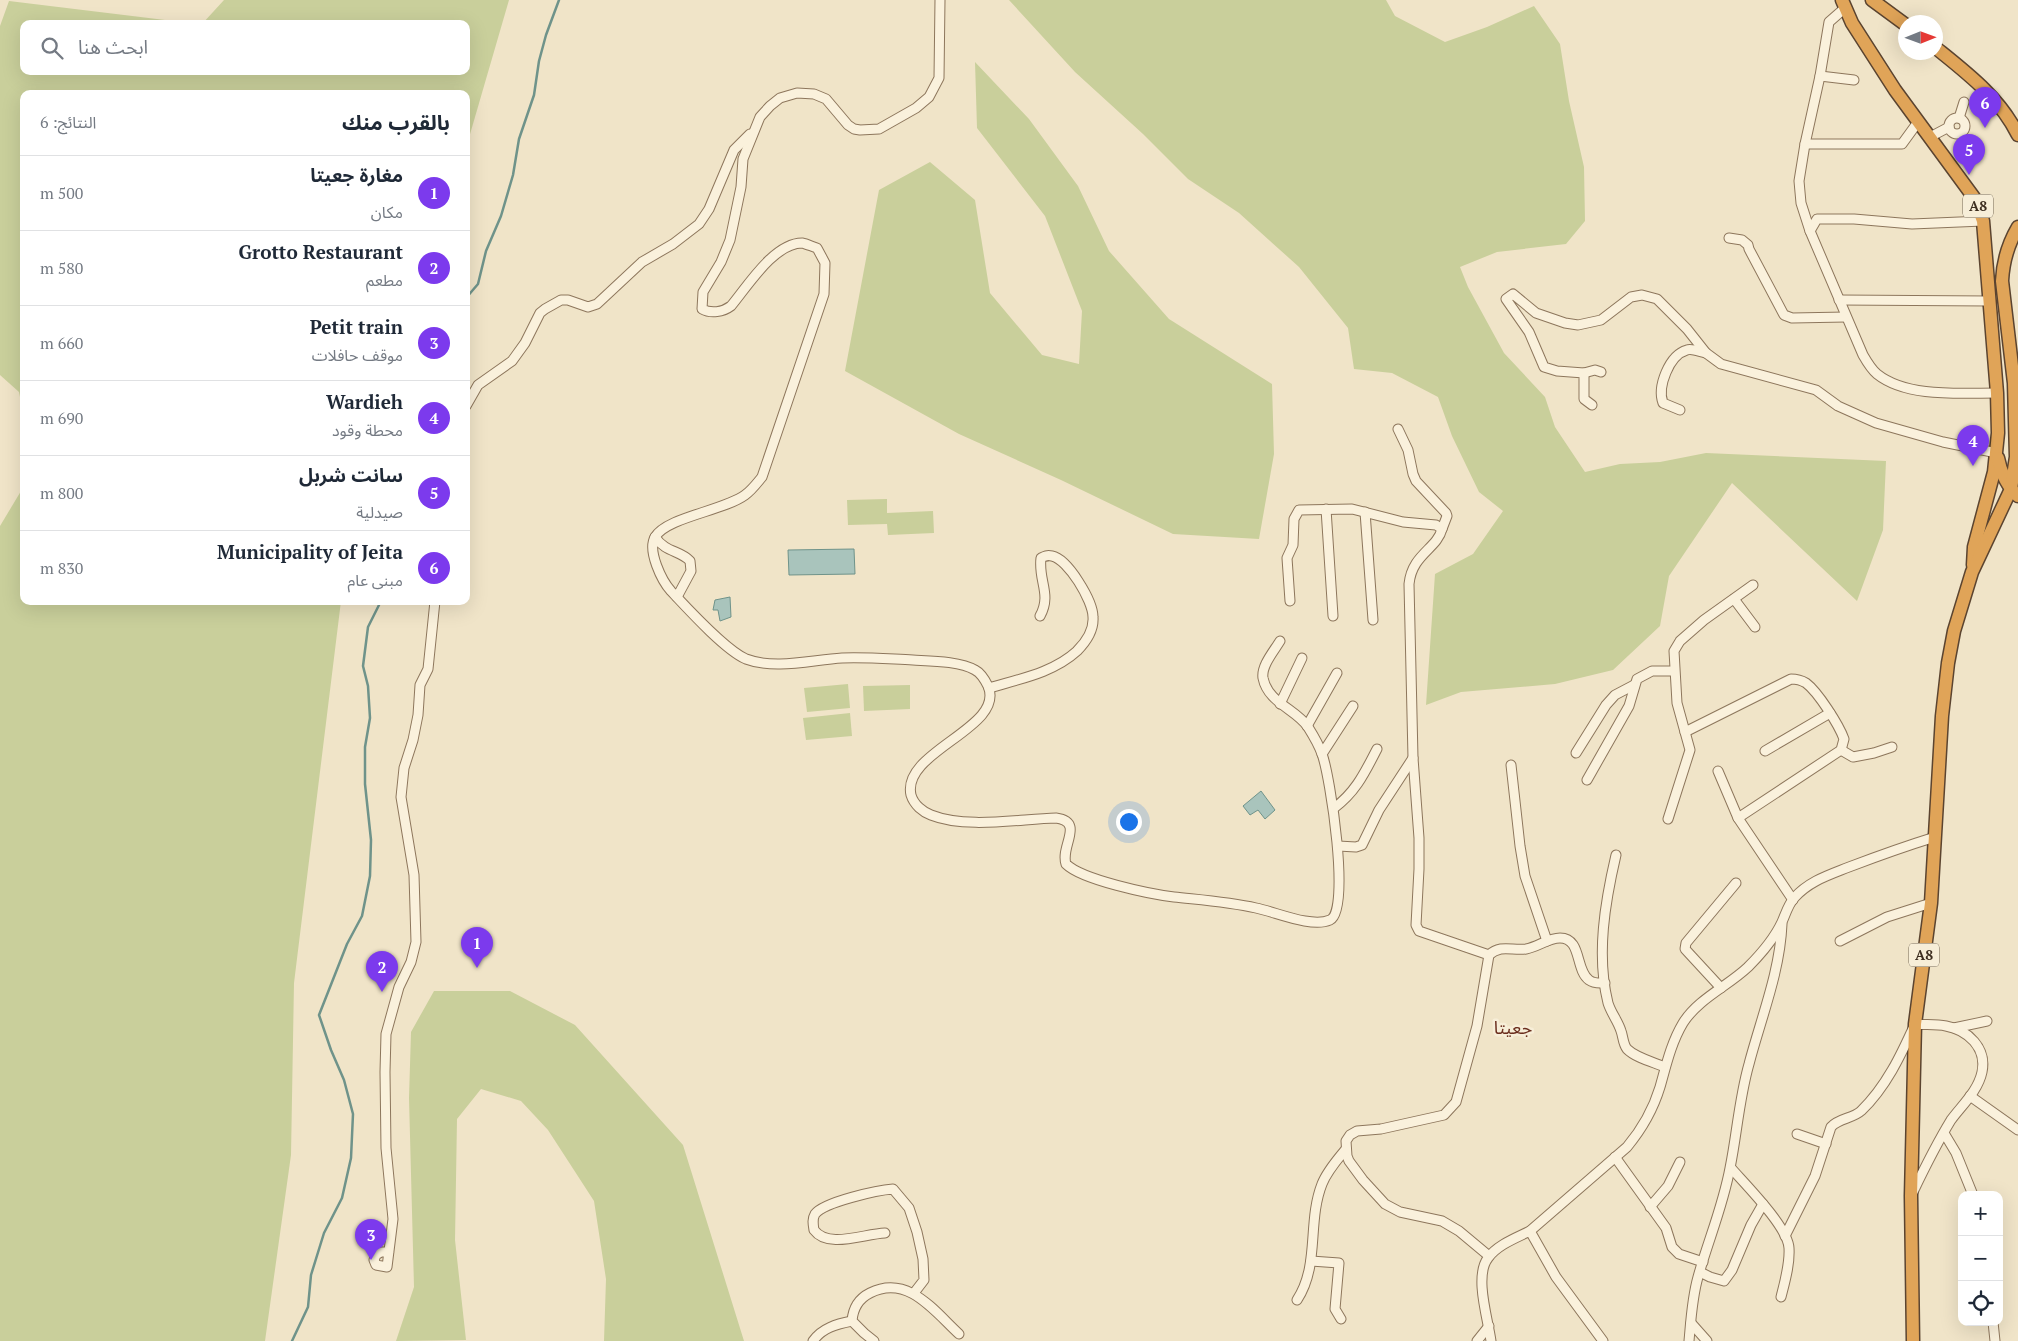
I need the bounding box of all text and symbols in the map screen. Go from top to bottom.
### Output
north arrow [1898,15,1943,60]
search box [20,20,470,75]
icon: search [38,34,66,62]
text: ابحث هنا [78,34,148,59]
pin: 6 [1969,87,2001,128]
text: بالقرب منك [342,108,450,136]
text: النتائج: 6 [40,111,96,133]
pin: 5 [1953,134,1985,175]
text: مغارة جعيتا [310,162,403,187]
text: 500 m [40,182,83,204]
text: 1 [429,182,439,204]
road number: A8 [1963,195,1993,218]
text: مكان [371,201,403,223]
text: Grotto Restaurant [239,239,403,264]
text: 580 m [40,257,83,279]
text: 2 [429,257,439,279]
text: مطعم [366,269,403,291]
text: Petit train [310,314,403,339]
text: 660 m [40,332,83,354]
text: 3 [429,332,439,354]
text: موقف حافلات [312,344,403,366]
text: Wardieh [326,389,403,414]
text: 690 m [40,407,83,429]
text: 4 [429,407,439,429]
text: محطة وقود [332,419,403,441]
pin: 4 [1957,425,1989,466]
text: سانت شربل [299,462,403,487]
text: 800 m [40,482,83,504]
text: 5 [429,482,439,504]
text: صيدلية [356,501,403,523]
text: Municipality of Jeita [217,539,403,564]
text: 830 m [40,557,83,579]
text: 6 [429,557,439,579]
text: مبنى عام [348,569,403,591]
your location [1116,809,1142,835]
pin: 1 [461,927,493,968]
road number: A8 [1909,944,1939,966]
pin: 2 [366,951,398,992]
district label: جعيتا [1494,1015,1532,1039]
map controls [1958,1191,2003,1326]
button: + [1958,1191,2003,1236]
pin: 3 [355,1219,387,1260]
button: − [1958,1236,2003,1281]
button: locate [1958,1281,2003,1326]

